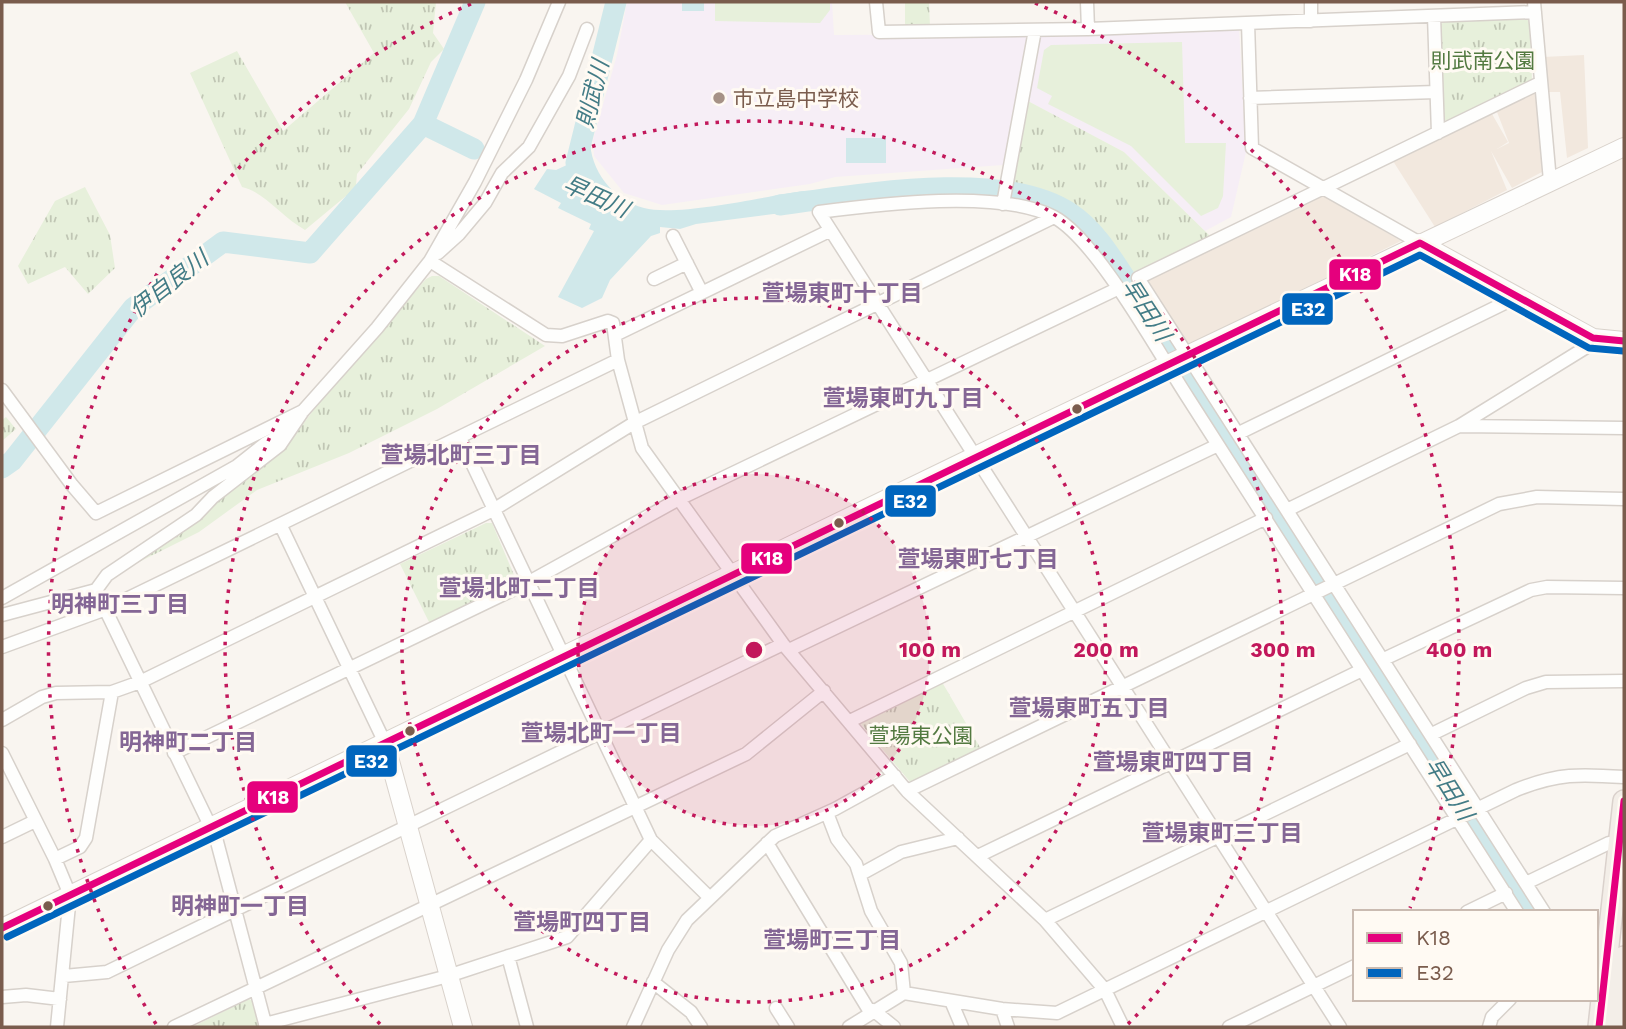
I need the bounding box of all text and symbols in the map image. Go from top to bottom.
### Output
park label: 則武南公園 [1431,48,1536,73]
water label: 則武川 [572,54,615,131]
place label: 市立島中学校 [733,86,859,111]
marker: 市立島中学校 [711,90,727,106]
water label: 早田川 [559,171,636,225]
water label: 伊自良川 [124,243,216,323]
line badge: K18 [1328,258,1382,291]
text: K18 [1339,263,1371,286]
water label: 早田川 [1116,274,1178,349]
district label: 萱場東町十丁目 [762,280,923,307]
line badge: E32 [1281,292,1334,326]
text: E32 [1291,298,1325,321]
district label: 萱場東町九丁目 [823,385,984,412]
unlabelled marker [1070,402,1084,416]
district label: 萱場北町三丁目 [381,442,542,469]
line badge: E32 [884,484,937,518]
text: E32 [893,490,927,513]
unlabelled marker [832,516,846,530]
line badge: K18 [740,542,793,575]
district label: 萱場東町七丁目 [898,546,1059,573]
text: K18 [751,547,783,570]
district label: 萱場北町二丁目 [439,575,600,602]
district label: 明神町三丁目 [51,591,189,618]
text: 100 m [899,637,961,662]
text: 200 m [1073,637,1139,662]
text: 300 m [1250,637,1316,662]
text: 400 m [1426,637,1492,662]
centre of rings [742,638,766,662]
district label: 萱場東町五丁目 [1009,695,1170,722]
district label: 萱場北町一丁目 [521,720,682,747]
park label: 萱場東公園 [869,723,974,748]
unlabelled marker [403,724,417,738]
district label: 明神町二丁目 [119,729,257,756]
line badge: E32 [345,744,398,778]
district label: 萱場東町四丁目 [1093,749,1254,776]
text: E32 [354,750,388,773]
water label: 早田川 [1419,753,1480,828]
line badge: K18 [246,780,299,814]
text: K18 [257,786,289,809]
district label: 萱場東町三丁目 [1142,820,1303,847]
district label: 明神町一丁目 [171,893,309,920]
unlabelled marker [41,899,55,913]
district label: 萱場町四丁目 [513,909,651,936]
legend [1353,910,1598,1001]
text: K18 [1416,925,1451,950]
district label: 萱場町三丁目 [763,927,901,954]
text: E32 [1416,960,1454,985]

